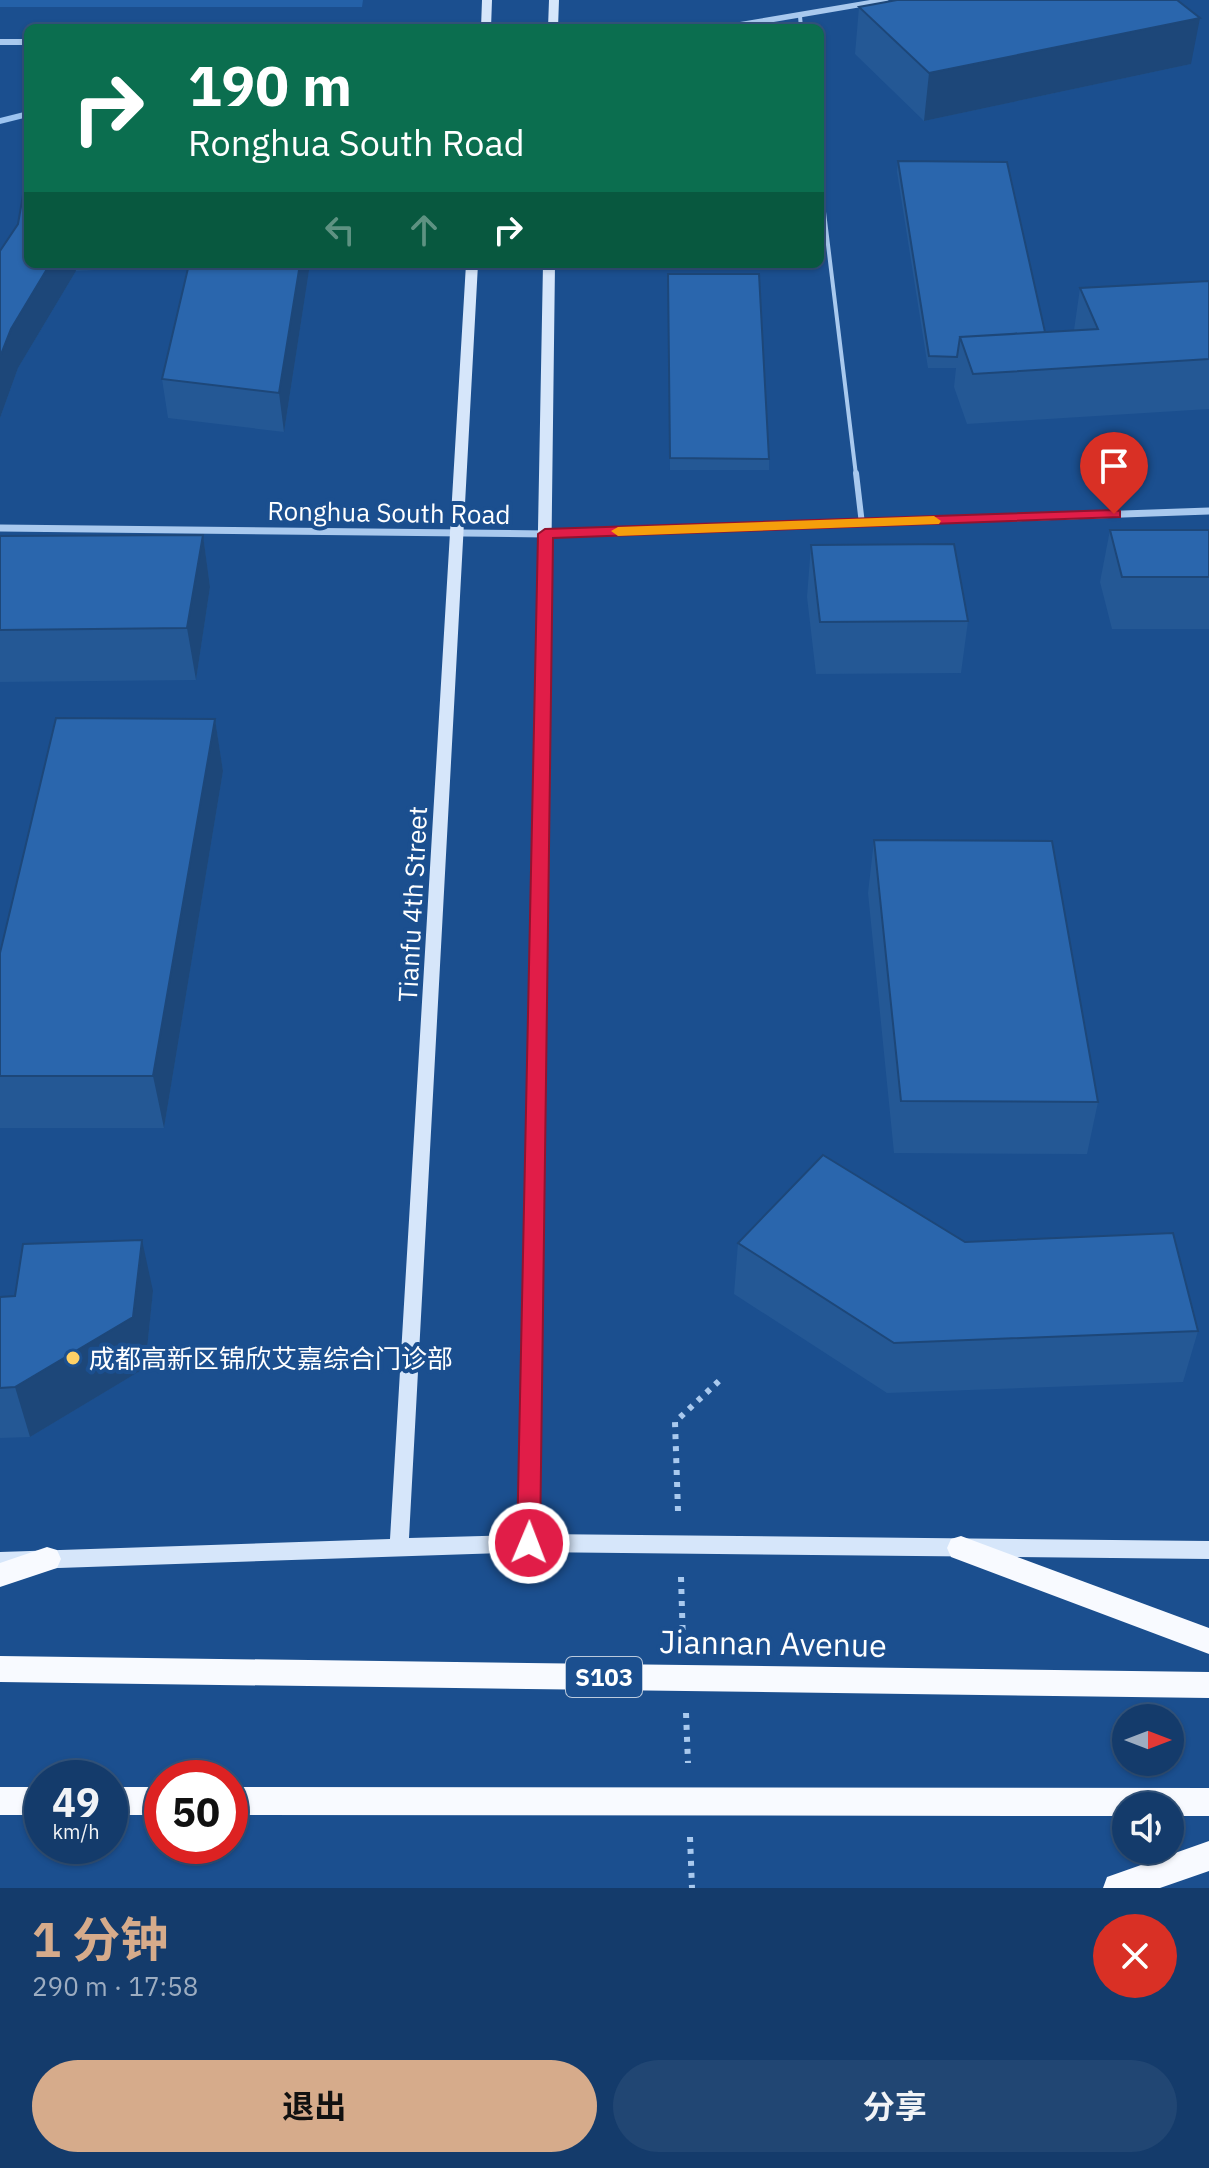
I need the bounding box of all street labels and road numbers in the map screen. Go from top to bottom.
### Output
street label: Ronghua South Road [267,493,511,531]
street label: Tianfu 4th Street [390,805,434,1003]
street label: Jiannan Avenue [659,1620,887,1666]
road number: S103 [566,1657,642,1697]

